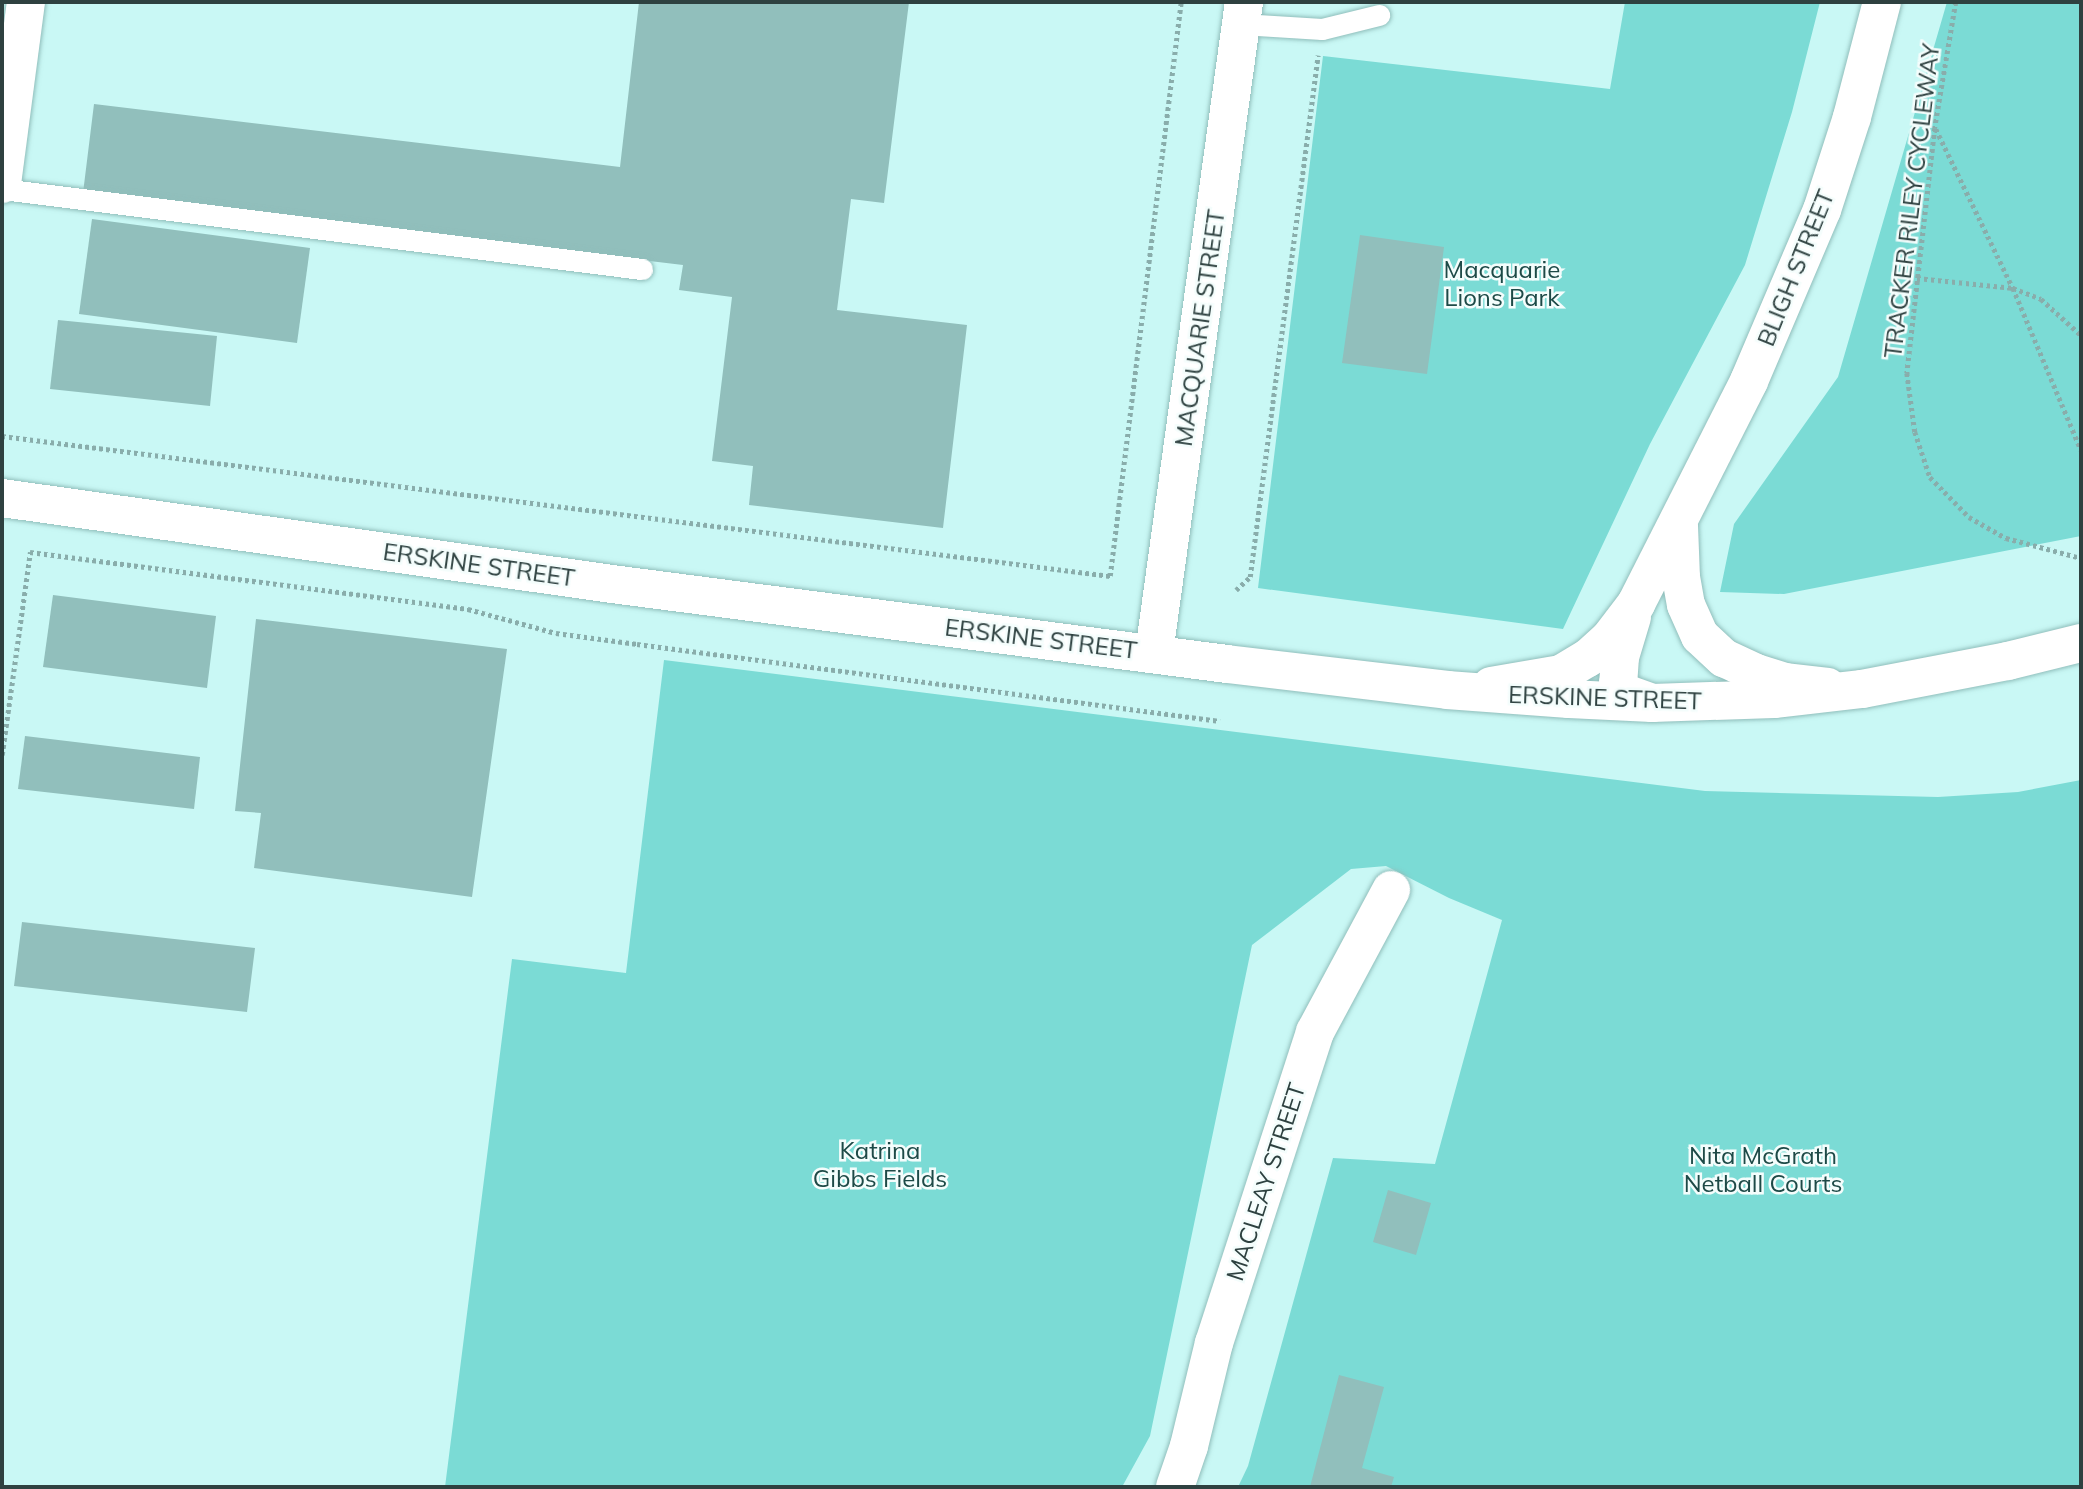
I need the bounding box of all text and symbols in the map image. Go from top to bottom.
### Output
street label: TRACKER RILEY CYCLEWAY [1878,42,1946,360]
street label: BLIGH STREET [1752,186,1840,350]
street label: MACQUARIE STREET [1169,208,1231,448]
park label: Macquarie Lions Park [1444,256,1560,312]
street label: ERSKINE STREET [381,537,577,593]
street label: ERSKINE STREET [943,613,1139,665]
street label: ERSKINE STREET [1508,680,1702,716]
street label: MACLEAY STREET [1220,1079,1312,1285]
park label: Katrina Gibbs Fields [813,1137,947,1193]
park label: Nita McGrath Netball Courts [1684,1142,1842,1198]

